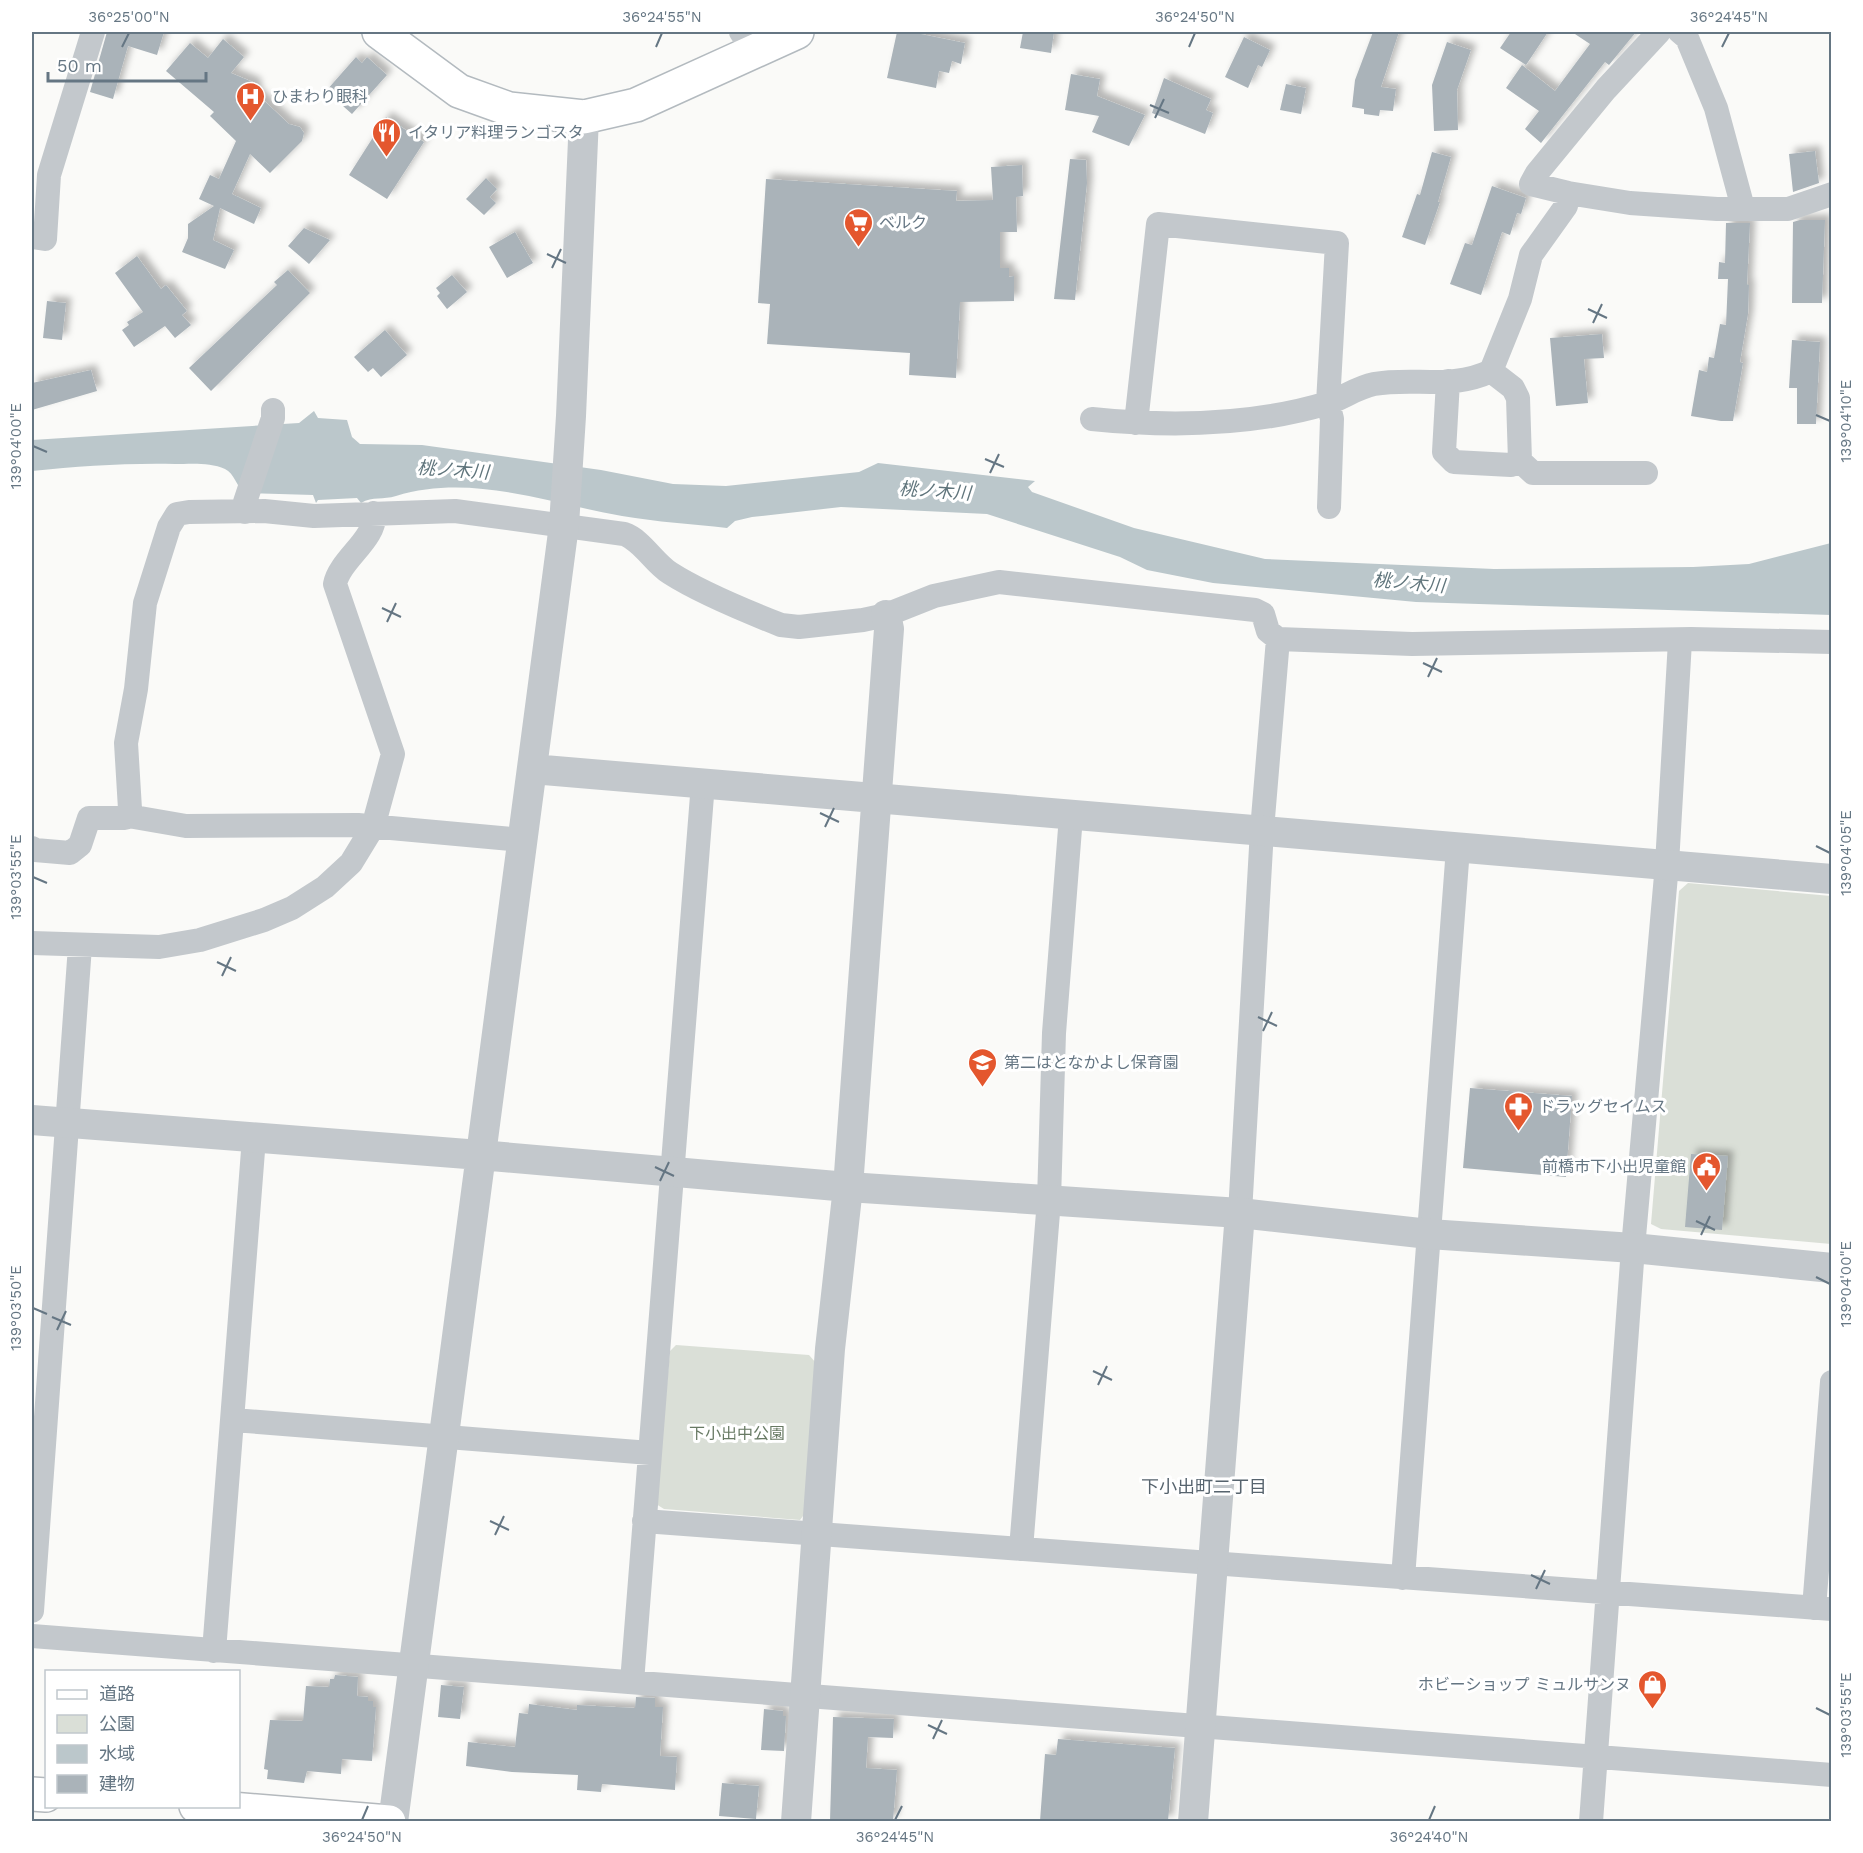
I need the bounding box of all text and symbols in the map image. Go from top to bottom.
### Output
text: 36°25'00"N [88,8,170,26]
text: 36°24'55"N [622,8,702,26]
text: 36°24'50"N [1155,8,1235,26]
text: 36°24'45"N [1690,8,1768,26]
scale bar [48,45,206,83]
text: 50 m [57,55,102,76]
hospital icon: ひまわり眼科 [235,80,267,122]
place label: ひまわり眼科 [272,87,368,106]
restaurant icon: イタリア料理ランゴスタ [371,116,403,158]
place label: イタリア料理ランゴスタ [408,123,584,142]
supermarket icon: ベルク [842,206,874,248]
place label: ベルク [879,213,927,232]
text: 139°04'10"E [1837,380,1855,462]
text: 139°04'00"E [7,403,25,489]
water label: 桃ノ木川 [416,457,492,483]
water label: 桃ノ木川 [898,478,974,504]
water label: 桃ノ木川 [1372,569,1448,596]
text: 139°04'05"E [1837,810,1855,896]
text: 139°03'55"E [7,834,25,920]
school or university icon: 第二はとなかよし保育園 [967,1046,999,1088]
place label: 第二はとなかよし保育園 [1004,1053,1179,1072]
pharmacy icon: ドラッグセイムス [1502,1090,1534,1132]
place label: ドラッグセイムス [1539,1097,1667,1116]
public building icon: 前橋市下小出児童館 [1691,1150,1723,1192]
place label: 前橋市下小出児童館 [1542,1157,1686,1176]
text: 139°04'00"E [1837,1241,1855,1327]
text: 139°03'50"E [7,1265,25,1351]
park label: 下小出中公園 [689,1424,785,1443]
district label: 下小出町二丁目 [1141,1476,1267,1497]
shop icon: ホビーショップ ミュルサンヌ [1636,1668,1668,1710]
legend [45,1670,240,1808]
text: 139°03'55"E [1837,1672,1855,1758]
place label: ホビーショップ ミュルサンヌ [1418,1675,1631,1694]
text: 道路 [99,1683,135,1704]
text: 公園 [99,1713,135,1734]
text: 水域 [99,1743,135,1764]
text: 建物 [99,1773,135,1794]
text: 36°24'50"N [322,1828,402,1846]
text: 36°24'45"N [856,1828,934,1846]
text: 36°24'40"N [1389,1828,1469,1846]

